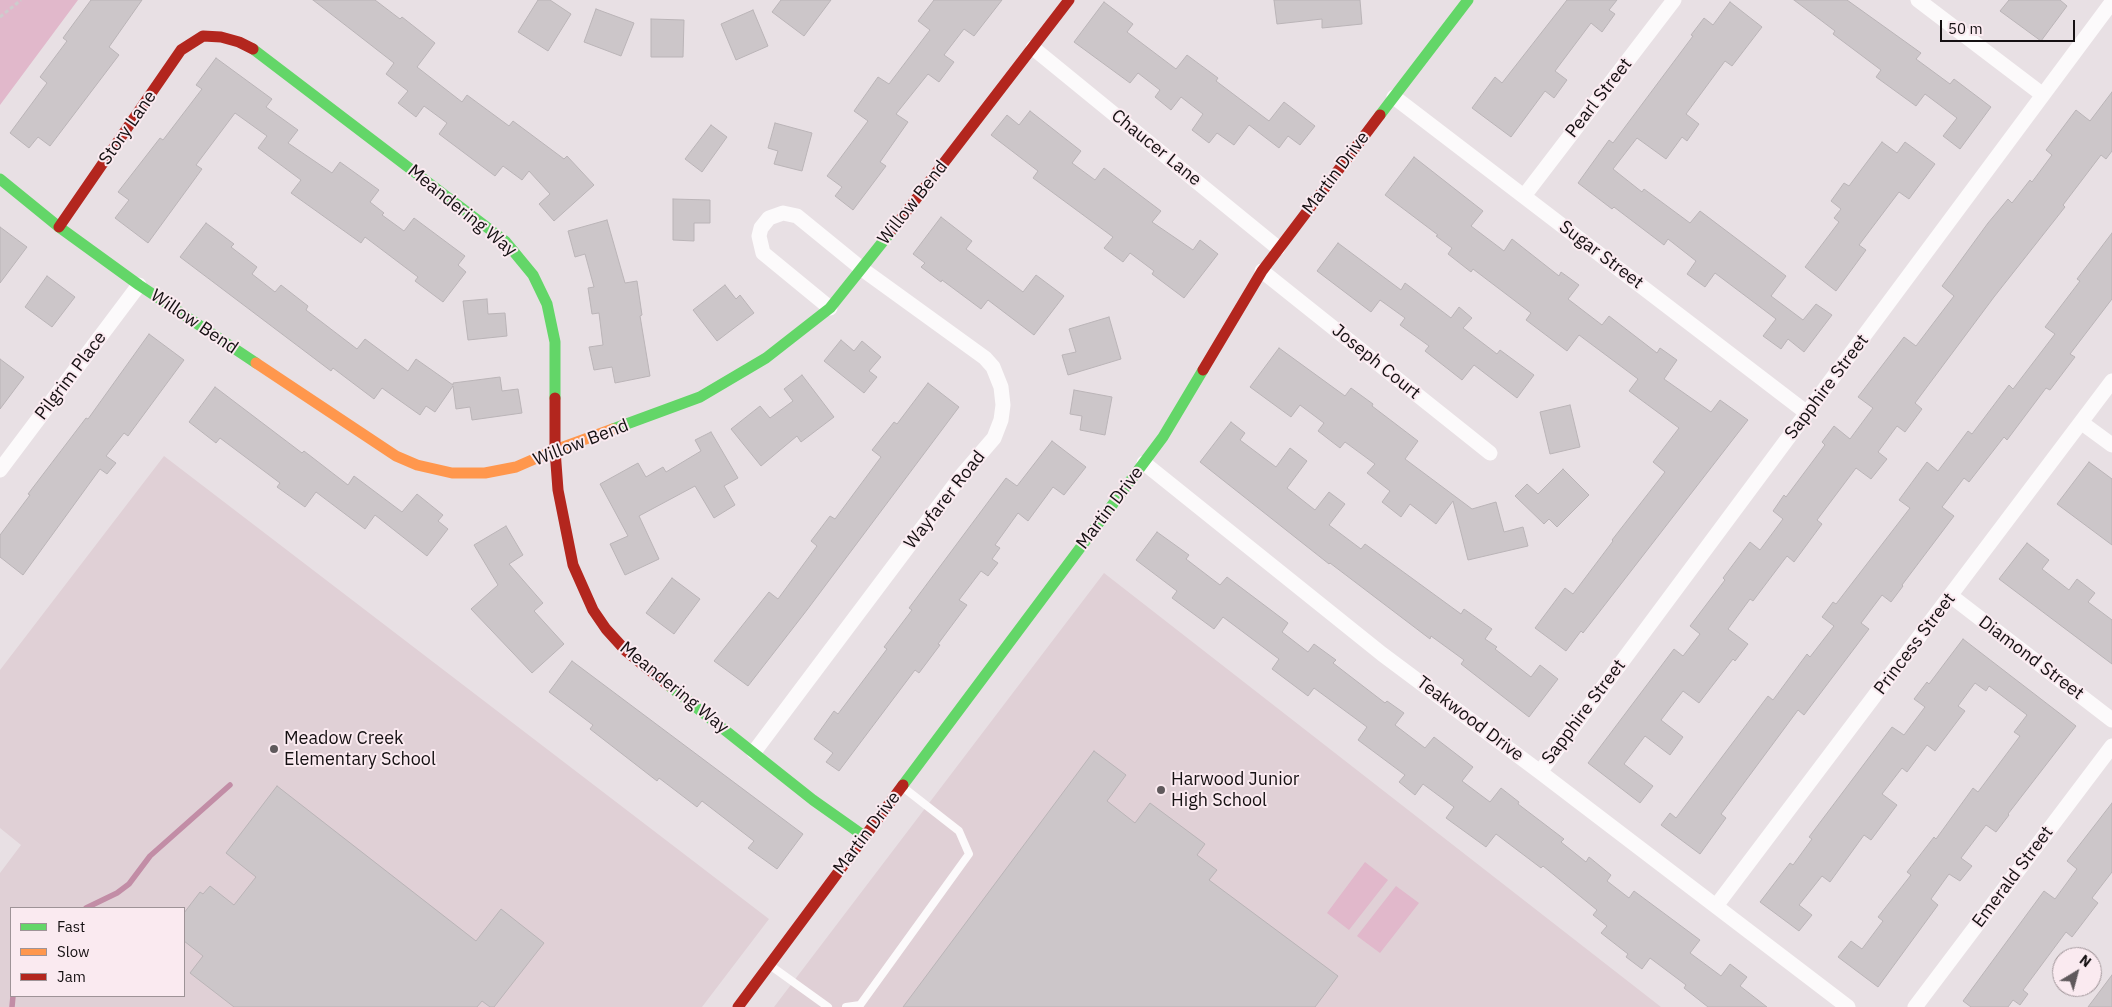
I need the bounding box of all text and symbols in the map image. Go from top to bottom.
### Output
scale bar [1942,10,2077,42]
text: 50 m [1948,19,1983,38]
street label: Pearl Street [1561,54,1637,142]
street label: Story Lane [95,87,161,169]
street label: Chaucer Lane [1107,105,1205,191]
street label: Martin Drive [1298,127,1374,219]
street label: Willow Bend [874,157,952,249]
street label: Meandering Way [403,160,521,262]
street label: Sugar Street [1555,216,1647,294]
street label: Willow Bend [146,285,242,359]
street label: Joseph Court [1328,320,1424,404]
street label: Pilgrim Place [31,328,111,424]
street label: Sapphire Street [1781,330,1873,444]
street label: Willow Bend [530,415,632,471]
street label: Wayfarer Road [900,447,990,553]
street label: Martin Drive [1072,462,1148,554]
street label: Princess Street [1870,589,1960,699]
street label: Diamond Street [1974,611,2088,705]
street label: Meandering Way [615,637,733,739]
street label: Sapphire Street [1538,655,1630,769]
street label: Teakwood Drive [1412,672,1528,766]
place label: Meadow Creek Elementary School [284,728,436,771]
marker: Meadow Creek Elementary School [268,743,280,755]
place label: Harwood Junior High School [1171,769,1299,812]
marker: Harwood Junior High School [1155,784,1167,796]
street label: Martin Drive [829,787,905,879]
street label: Emerald Street [1968,822,2058,932]
legend [10,907,185,997]
text: Fast [57,917,85,936]
text: Slow [57,942,90,961]
north arrow [2052,947,2102,997]
text: N [2076,951,2095,971]
text: Jam [57,967,86,986]

